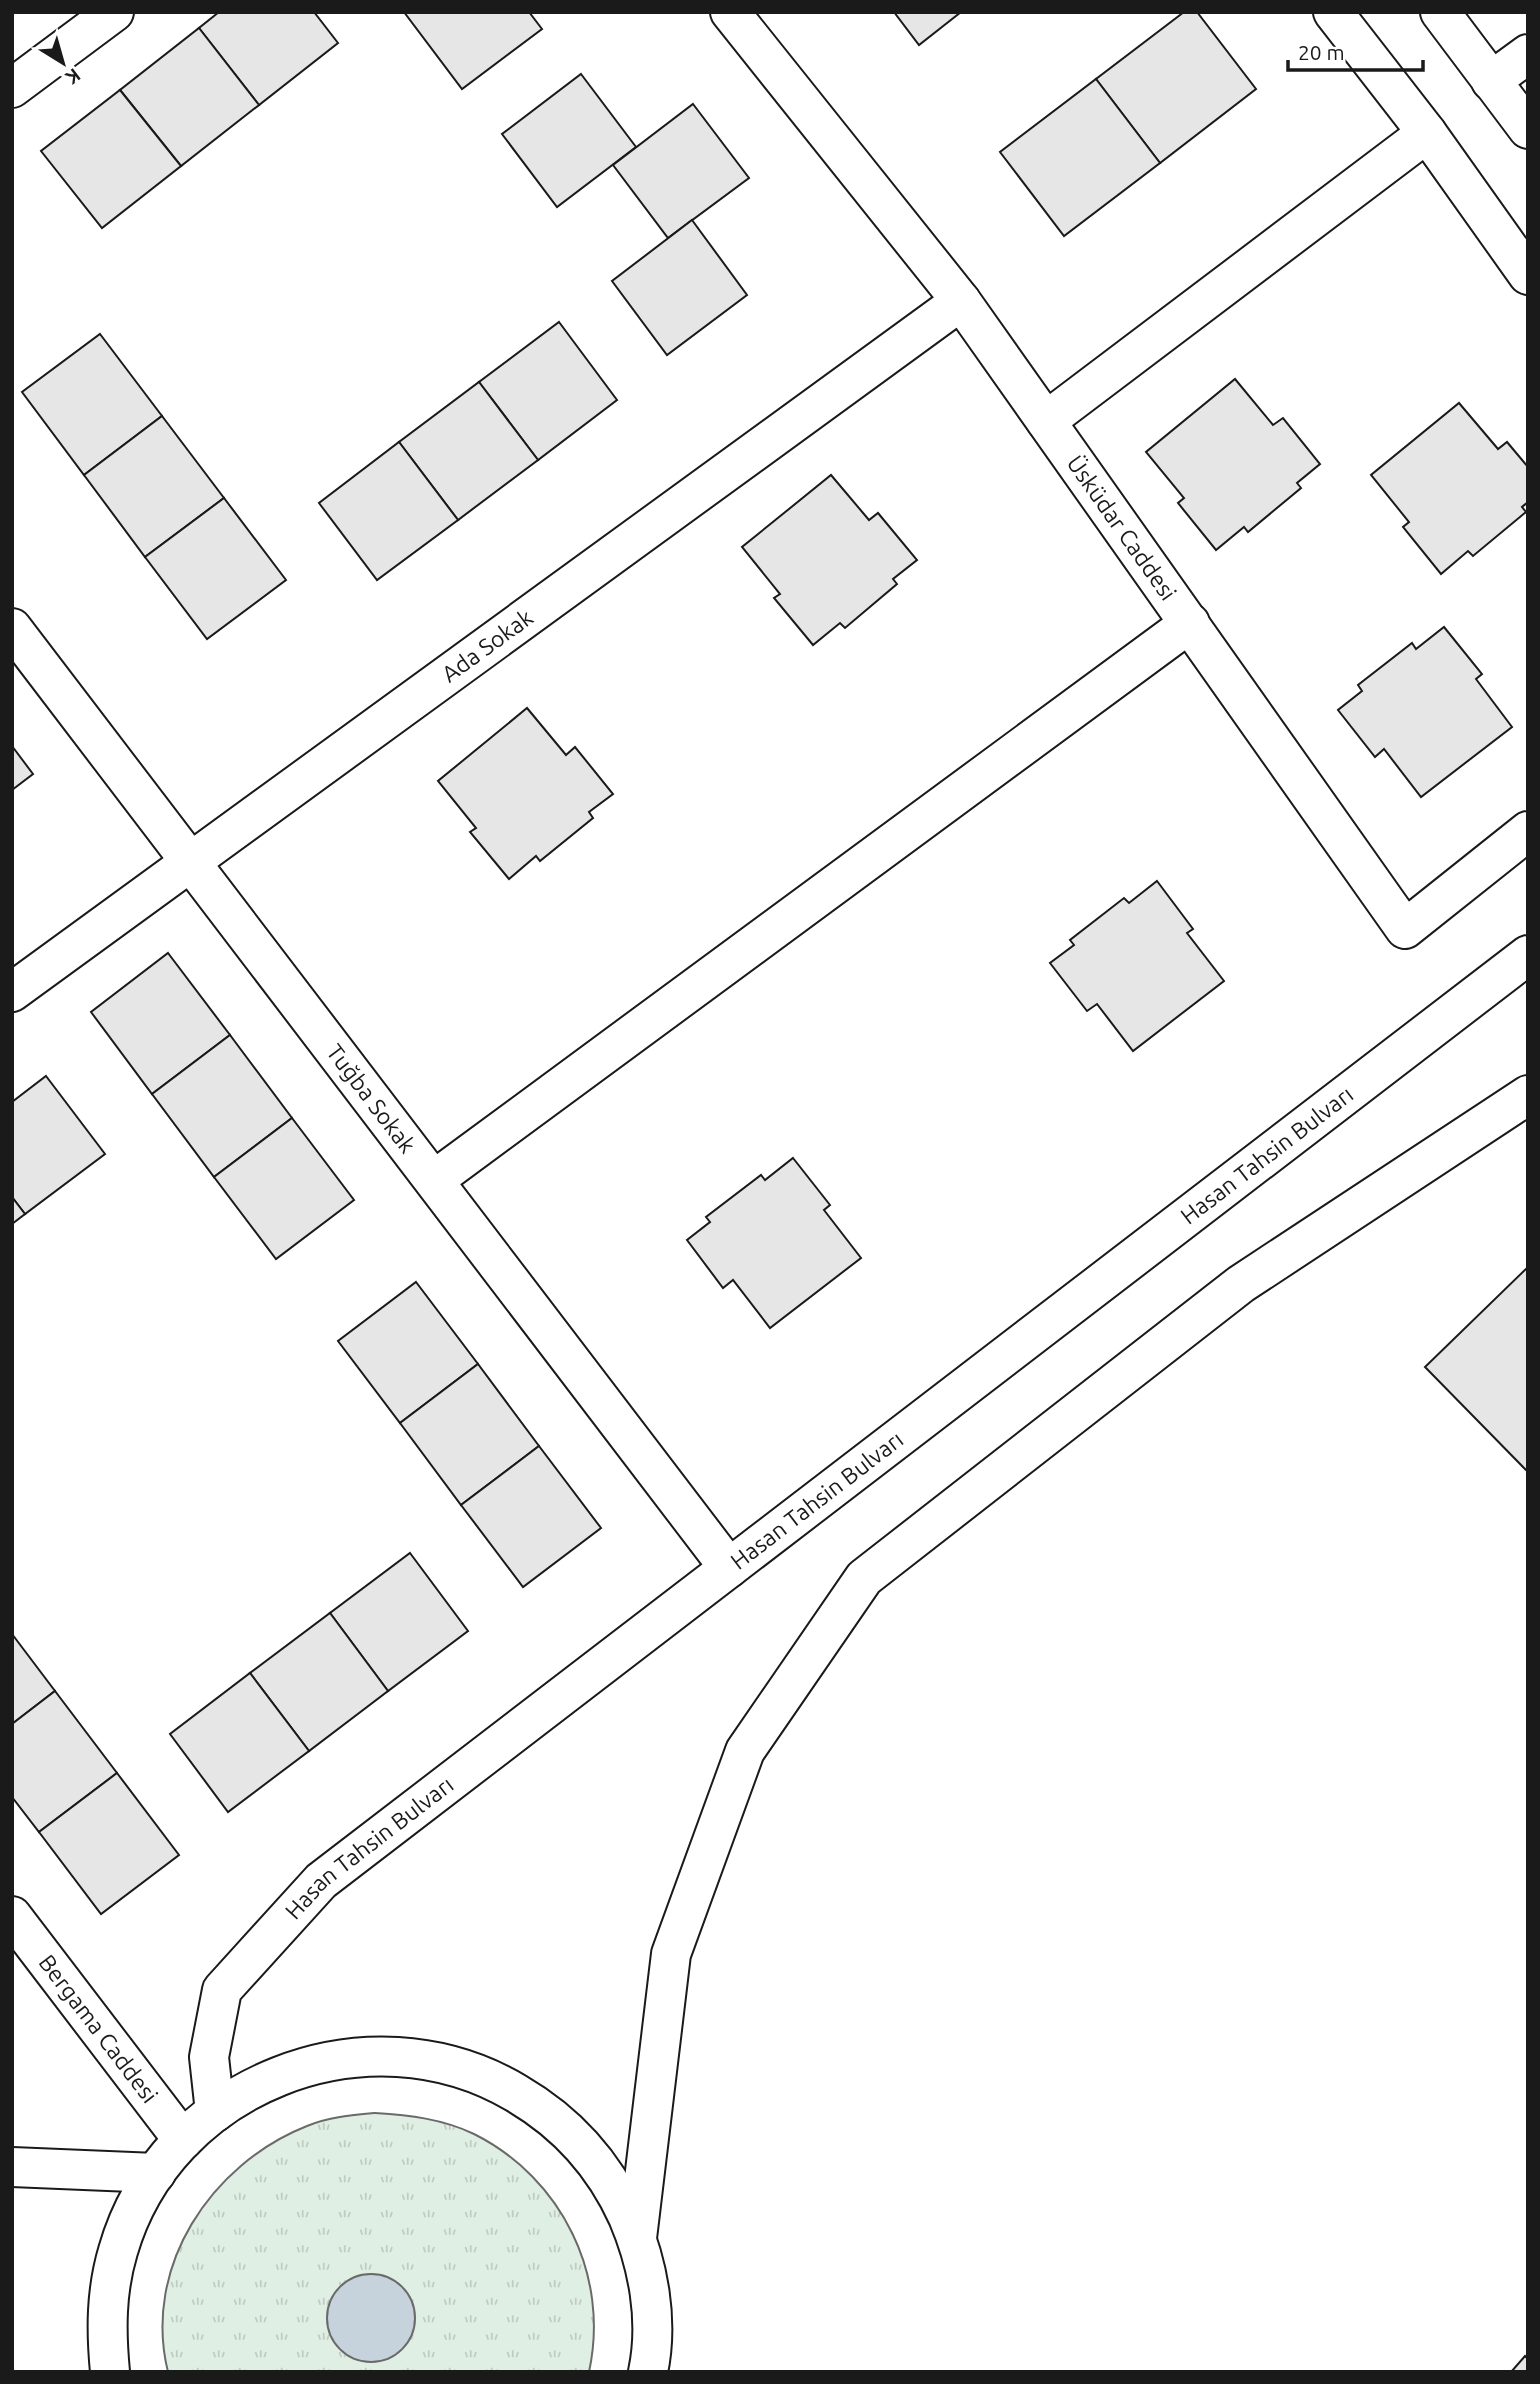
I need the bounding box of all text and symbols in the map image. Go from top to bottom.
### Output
north arrow [28,28,98,98]
scale bar [1288,28,1423,72]
text: 20 m [1298,40,1345,64]
text: K [61,64,85,89]
street label: Üsküdar Caddesi [1062,451,1181,605]
street label: Ada Sokak [437,604,538,687]
street label: Tuğba Sokak [322,1039,421,1158]
street label: Hasan Tahsin Bulvarı [1176,1081,1358,1229]
street label: Hasan Tahsin Bulvarı [726,1426,908,1574]
street label: Hasan Tahsin Bulvarı [280,1771,458,1924]
street label: Bergama Caddesi [34,1950,163,2107]

